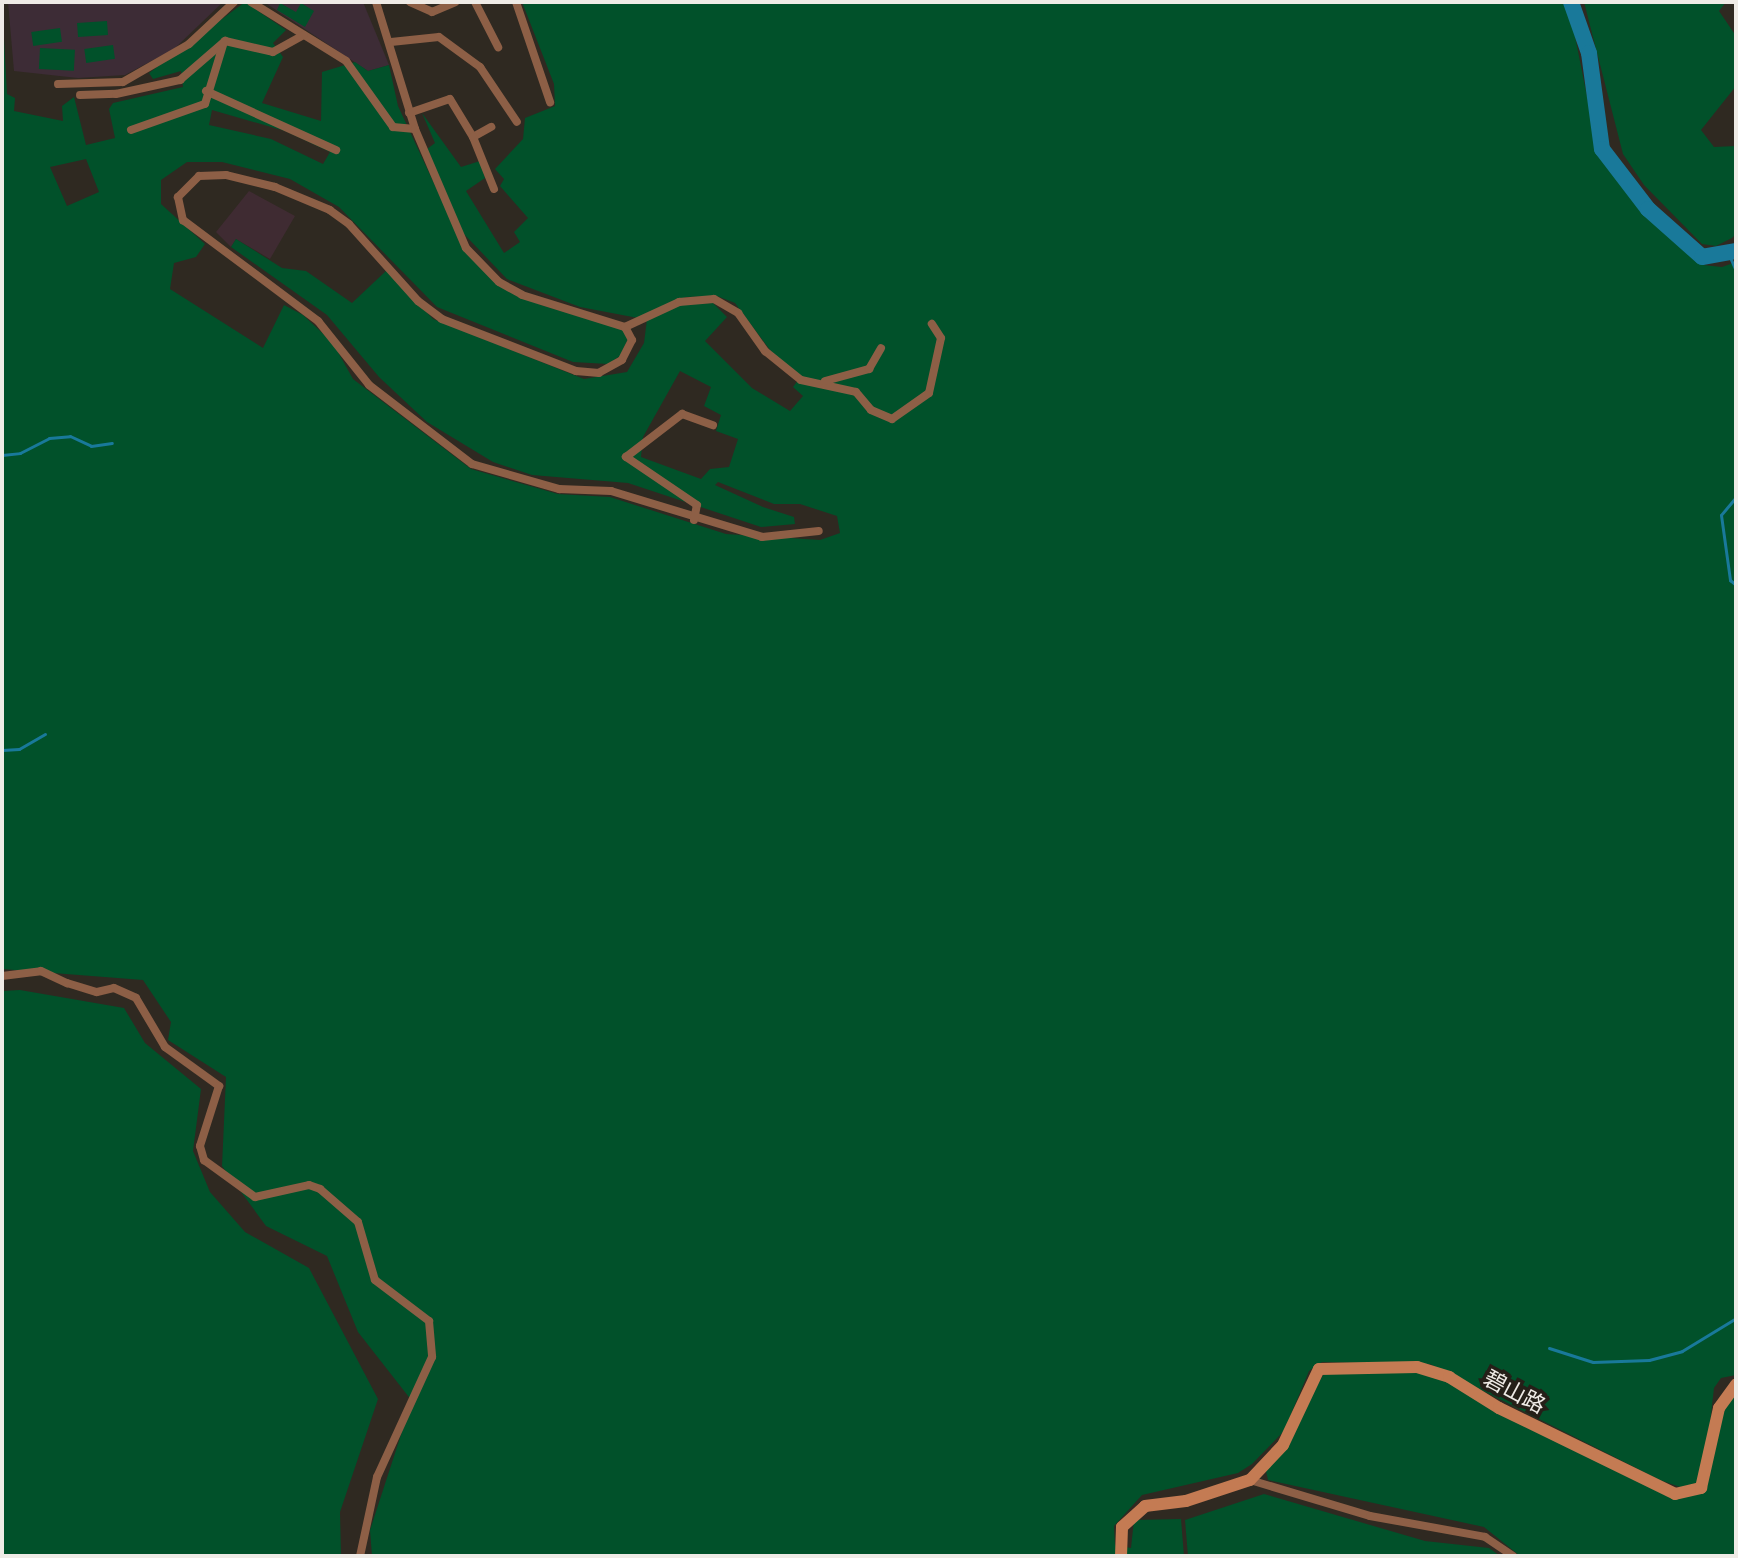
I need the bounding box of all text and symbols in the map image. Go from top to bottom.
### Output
street label: 碧山路 [1480,1364,1550,1418]

